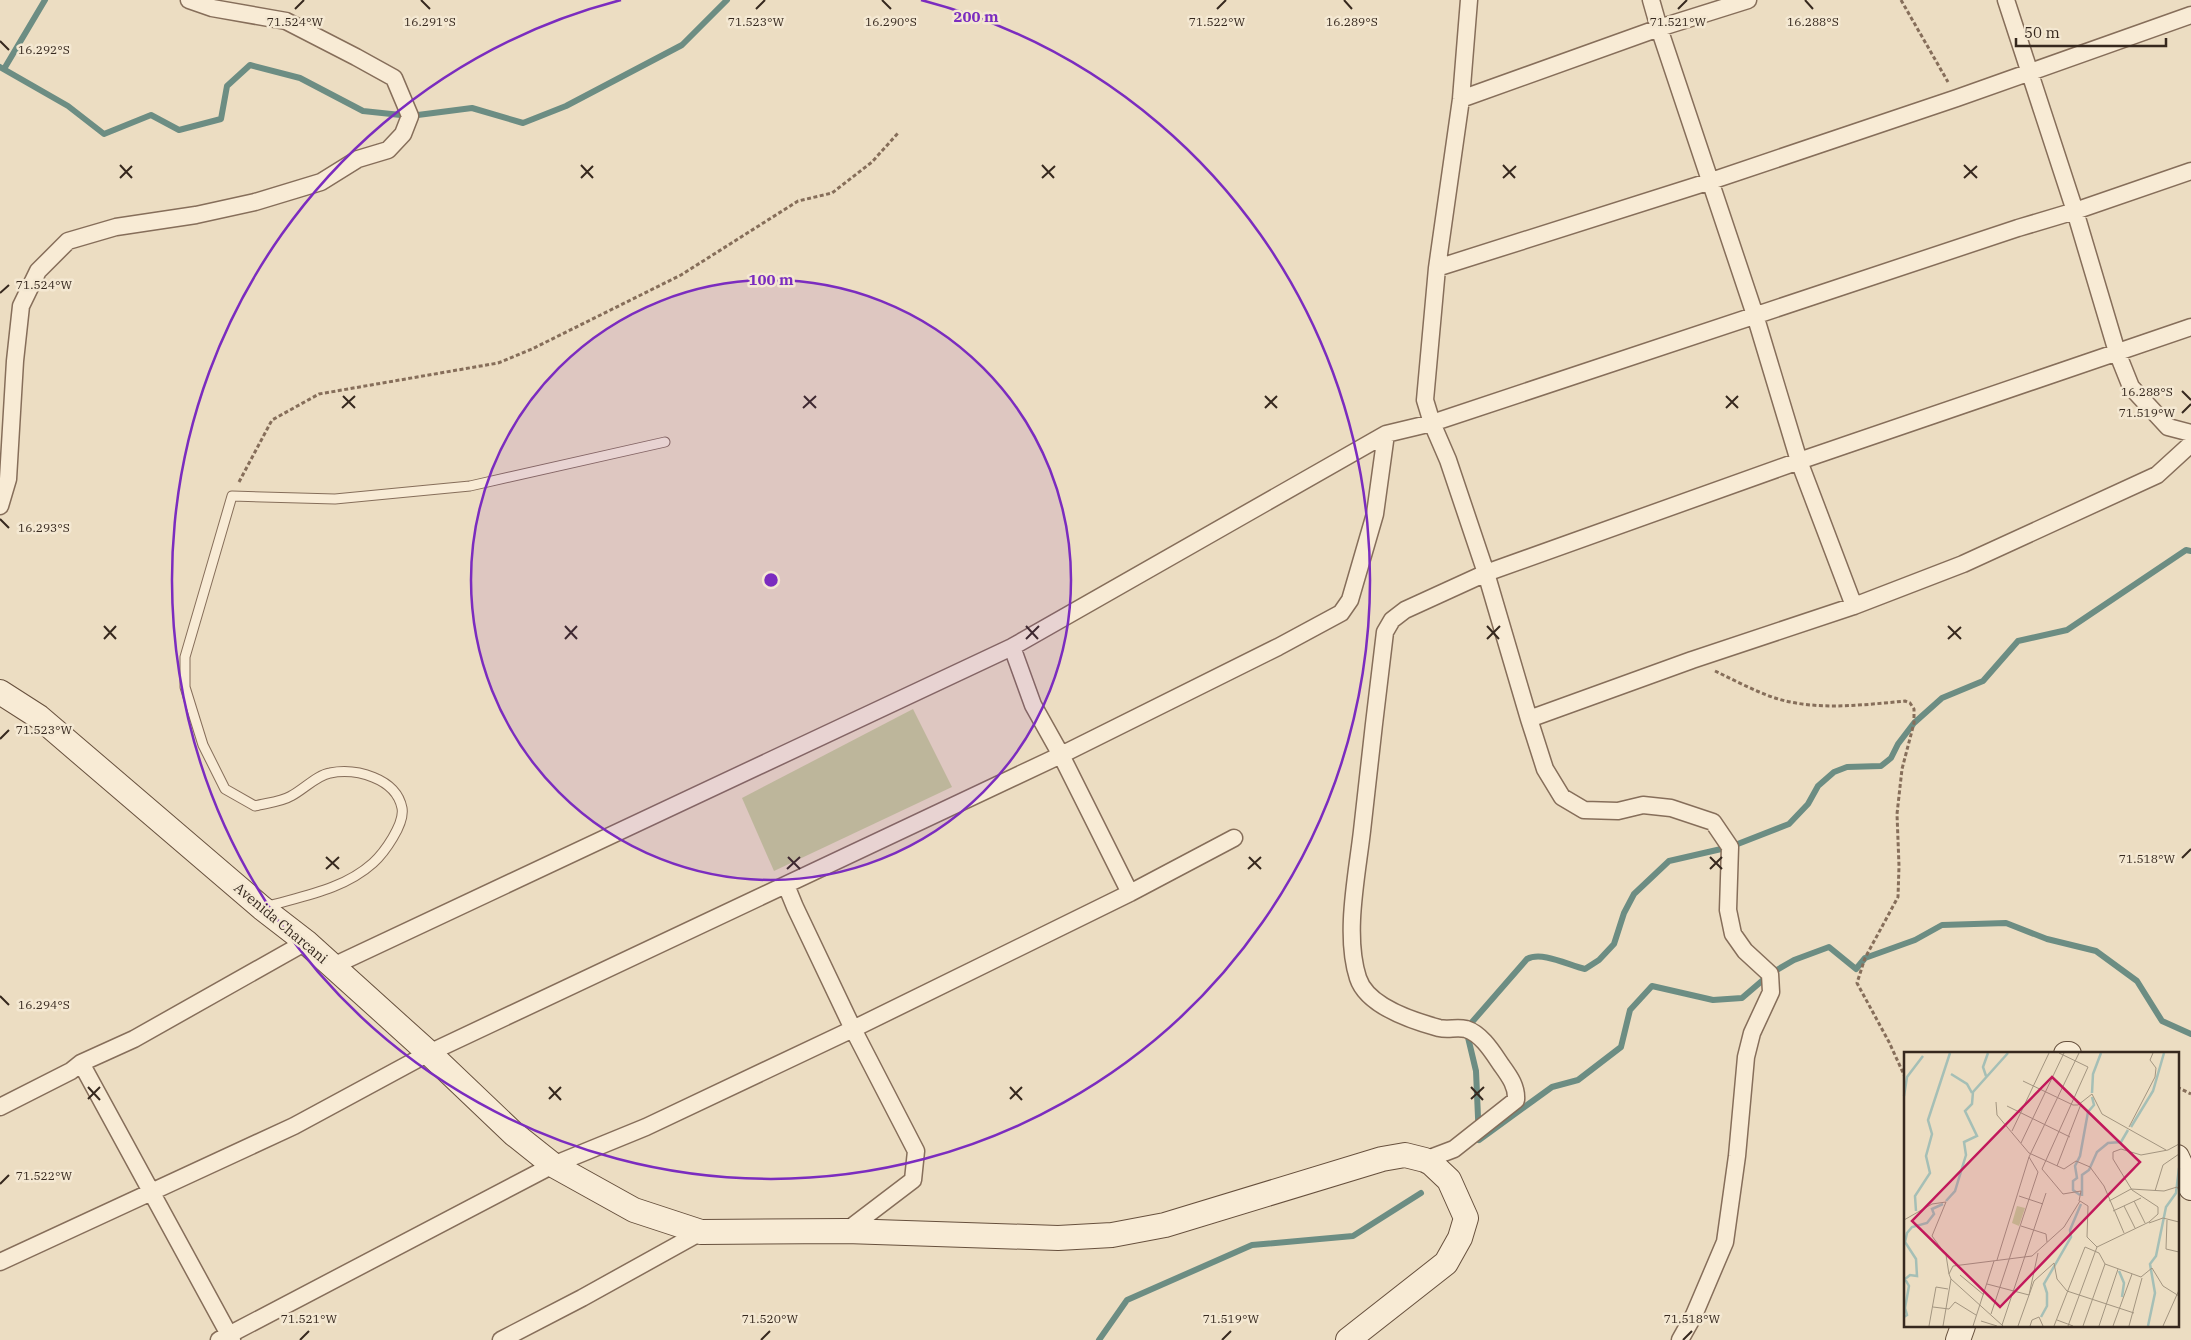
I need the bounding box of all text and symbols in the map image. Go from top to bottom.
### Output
text: 200 m [953,7,999,26]
text: 71.524°W [267,14,324,29]
text: 16.291°S [404,14,456,29]
text: 71.523°W [728,14,785,29]
text: 16.290°S [865,14,917,29]
text: 71.522°W [1189,14,1246,29]
text: 16.289°S [1326,14,1378,29]
text: 71.521°W [1650,14,1707,29]
text: 16.288°S [1787,14,1839,29]
scale bar [2016,15,2166,47]
text: 50 m [2024,23,2060,42]
text: 16.292°S [18,42,70,57]
text: 100 m [748,270,794,289]
text: 71.524°W [16,277,73,292]
text: 16.288°S [2121,384,2173,399]
text: 71.519°W [2119,405,2176,420]
text: 16.293°S [18,520,70,535]
centre of rings [762,571,780,589]
text: 71.523°W [16,722,73,737]
text: 71.518°W [2119,851,2176,866]
street label: Avenida Charcani [231,879,331,967]
text: 16.294°S [18,997,70,1012]
inset map [1904,1052,2178,1328]
text: 71.522°W [16,1168,73,1183]
text: 71.521°W [281,1311,338,1326]
text: 71.520°W [742,1311,799,1326]
text: 71.519°W [1203,1311,1260,1326]
text: 71.518°W [1664,1311,1721,1326]

